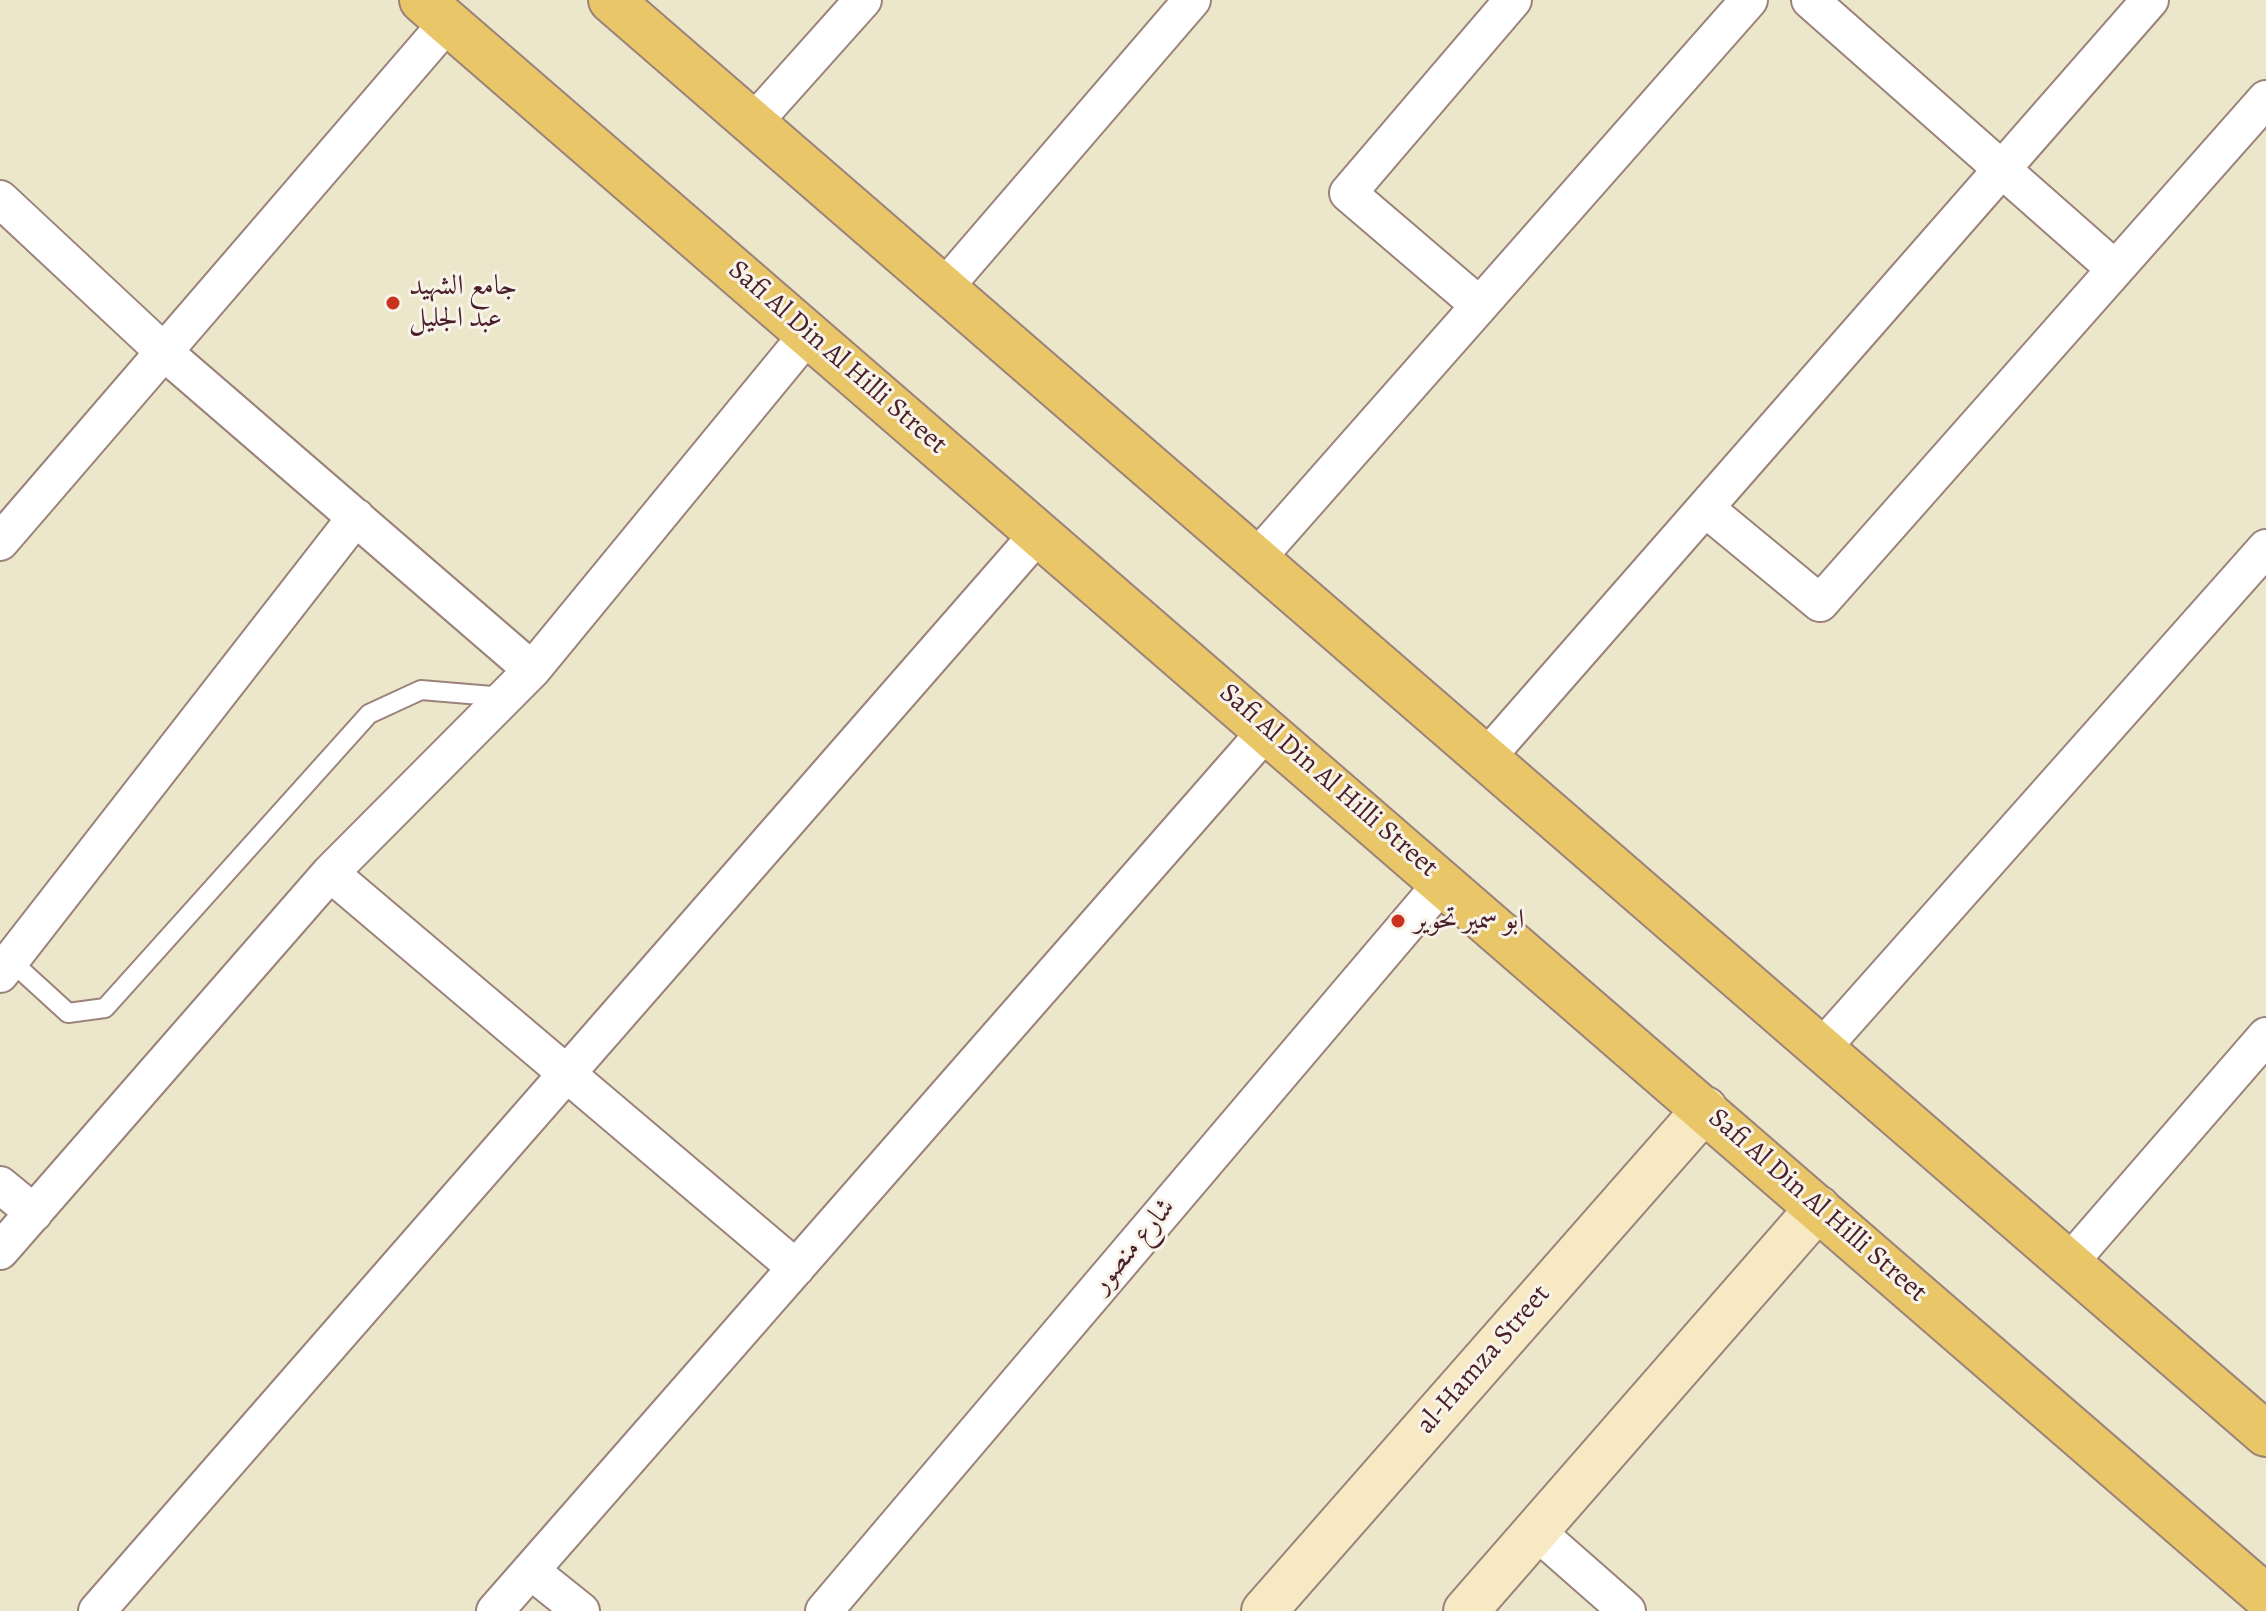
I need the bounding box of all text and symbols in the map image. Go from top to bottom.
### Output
street label: Safi Al Din Al Hilli Street [721,254,953,462]
place label: جامع الشهيد عبد الجليل [409,270,517,336]
marker: جامع الشهيد عبد الجليل [384,294,402,312]
street label: Safi Al Din Al Hilli Street [1212,677,1444,885]
place label: ابو سمير تحوير [1414,904,1524,938]
marker: ابو سمير تحوير [1389,912,1407,930]
street label: Safi Al Din Al Hilli Street [1701,1102,1933,1310]
street label: شارع منصور [1085,1192,1183,1300]
street label: al-Hamza Street [1410,1278,1558,1442]

